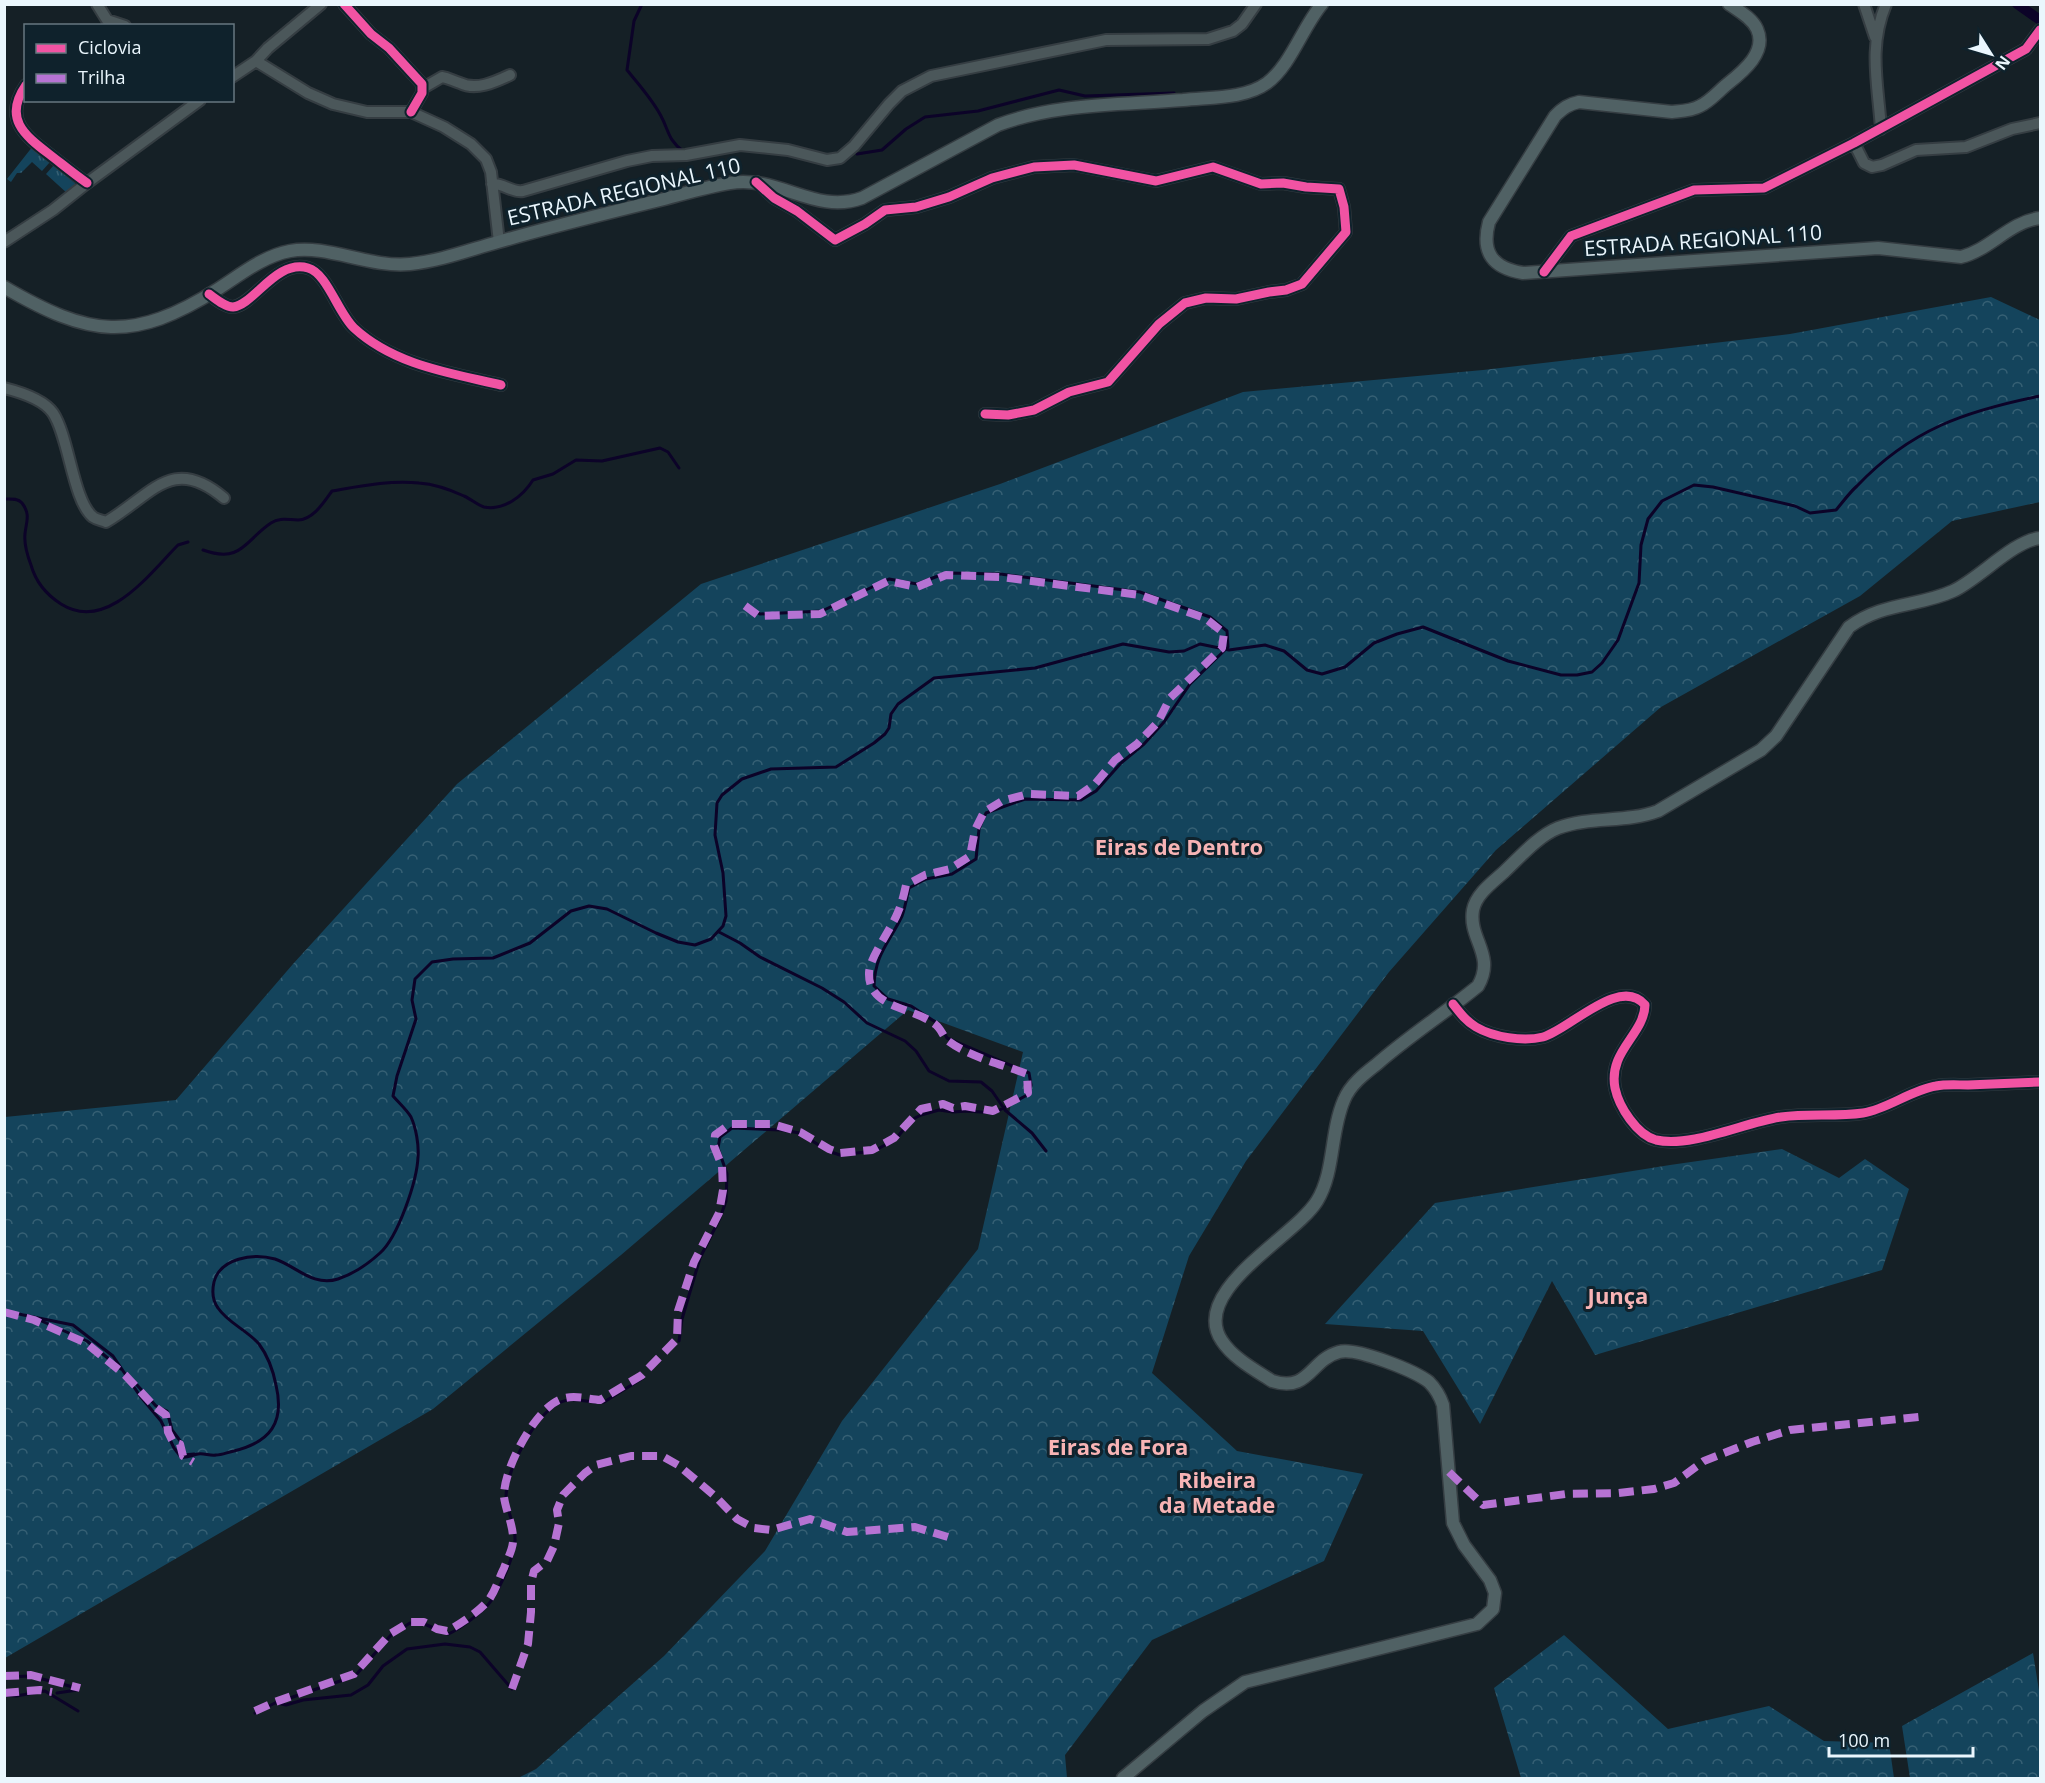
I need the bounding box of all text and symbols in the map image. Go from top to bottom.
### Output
legend [24,24,234,102]
north arrow [1961,24,2021,84]
text: Ciclovia [78,35,141,59]
text: N [1990,51,2016,75]
text: Trilha [78,65,125,89]
street label: ESTRADA REGIONAL 110 [504,151,743,232]
street label: ESTRADA REGIONAL 110 [1583,218,1823,262]
district label: Eiras de Dentro [1095,831,1263,861]
district label: Junça [1586,1280,1648,1310]
district label: Eiras de Fora [1048,1431,1188,1461]
district label: Ribeira da Metade [1159,1464,1275,1519]
scale bar [1829,1720,1973,1758]
text: 100 m [1838,1728,1890,1752]

